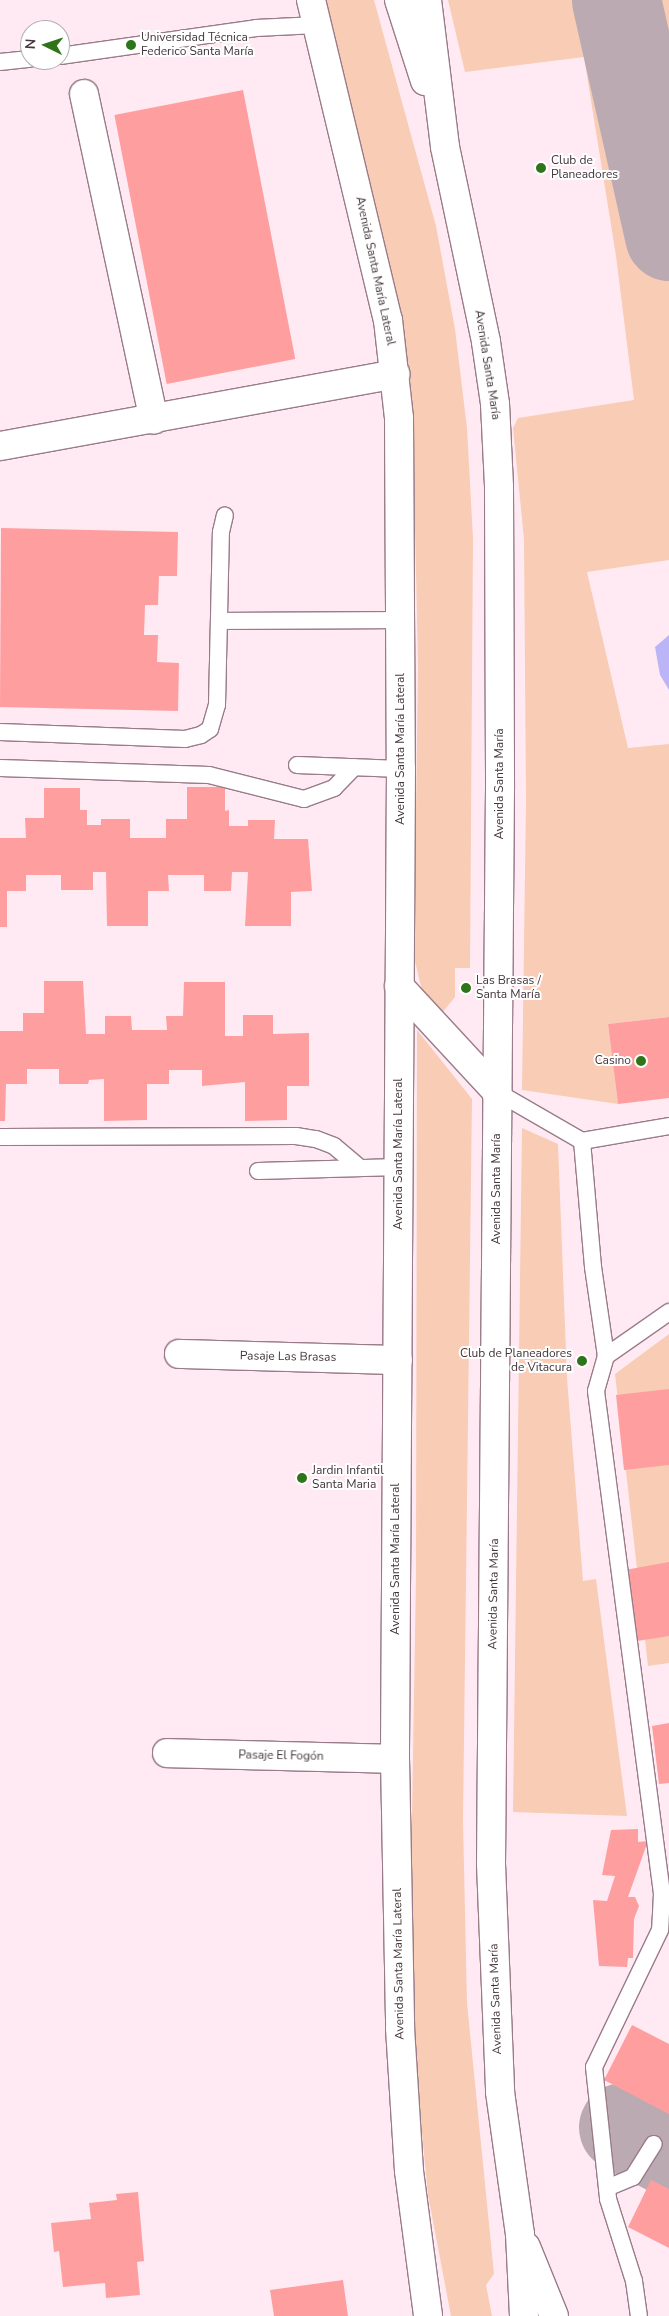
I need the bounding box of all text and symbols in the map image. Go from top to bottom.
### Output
north arrow [20,20,70,70]
place label: Universidad Técnica Federico Santa María [141,31,254,59]
text: N [21,38,40,50]
marker: Universidad Técnica Federico Santa María [125,39,137,51]
place label: Club de Planeadores [551,154,618,182]
marker: Club de Planeadores [535,162,547,174]
street label: Avenida Santa María Lateral [352,195,398,347]
street label: Avenida Santa María [471,309,503,421]
street label: Avenida Santa María Lateral [394,673,408,825]
street label: Avenida Santa María [493,728,507,840]
place label: Las Brasas / Santa María [476,974,541,1002]
marker: Las Brasas / Santa María [460,982,472,994]
place label: Casino [595,1054,631,1068]
marker: Casino [635,1055,647,1067]
street label: Avenida Santa María Lateral [392,1078,406,1230]
street label: Avenida Santa María [490,1133,504,1245]
place label: Club de Planeadores de Vitacura [460,1347,572,1375]
street label: Pasaje Las Brasas [240,1349,336,1365]
marker: Club de Planeadores de Vitacura [576,1355,588,1367]
place label: Jardin Infantil Santa Maria [312,1464,384,1492]
marker: Jardin Infantil Santa Maria [296,1472,308,1484]
street label: Avenida Santa María Lateral [389,1483,403,1635]
street label: Avenida Santa María [486,1538,502,1650]
street label: Pasaje El Fogón [238,1748,324,1764]
street label: Avenida Santa María Lateral [390,1888,408,2040]
street label: Avenida Santa María [487,1943,505,2055]

